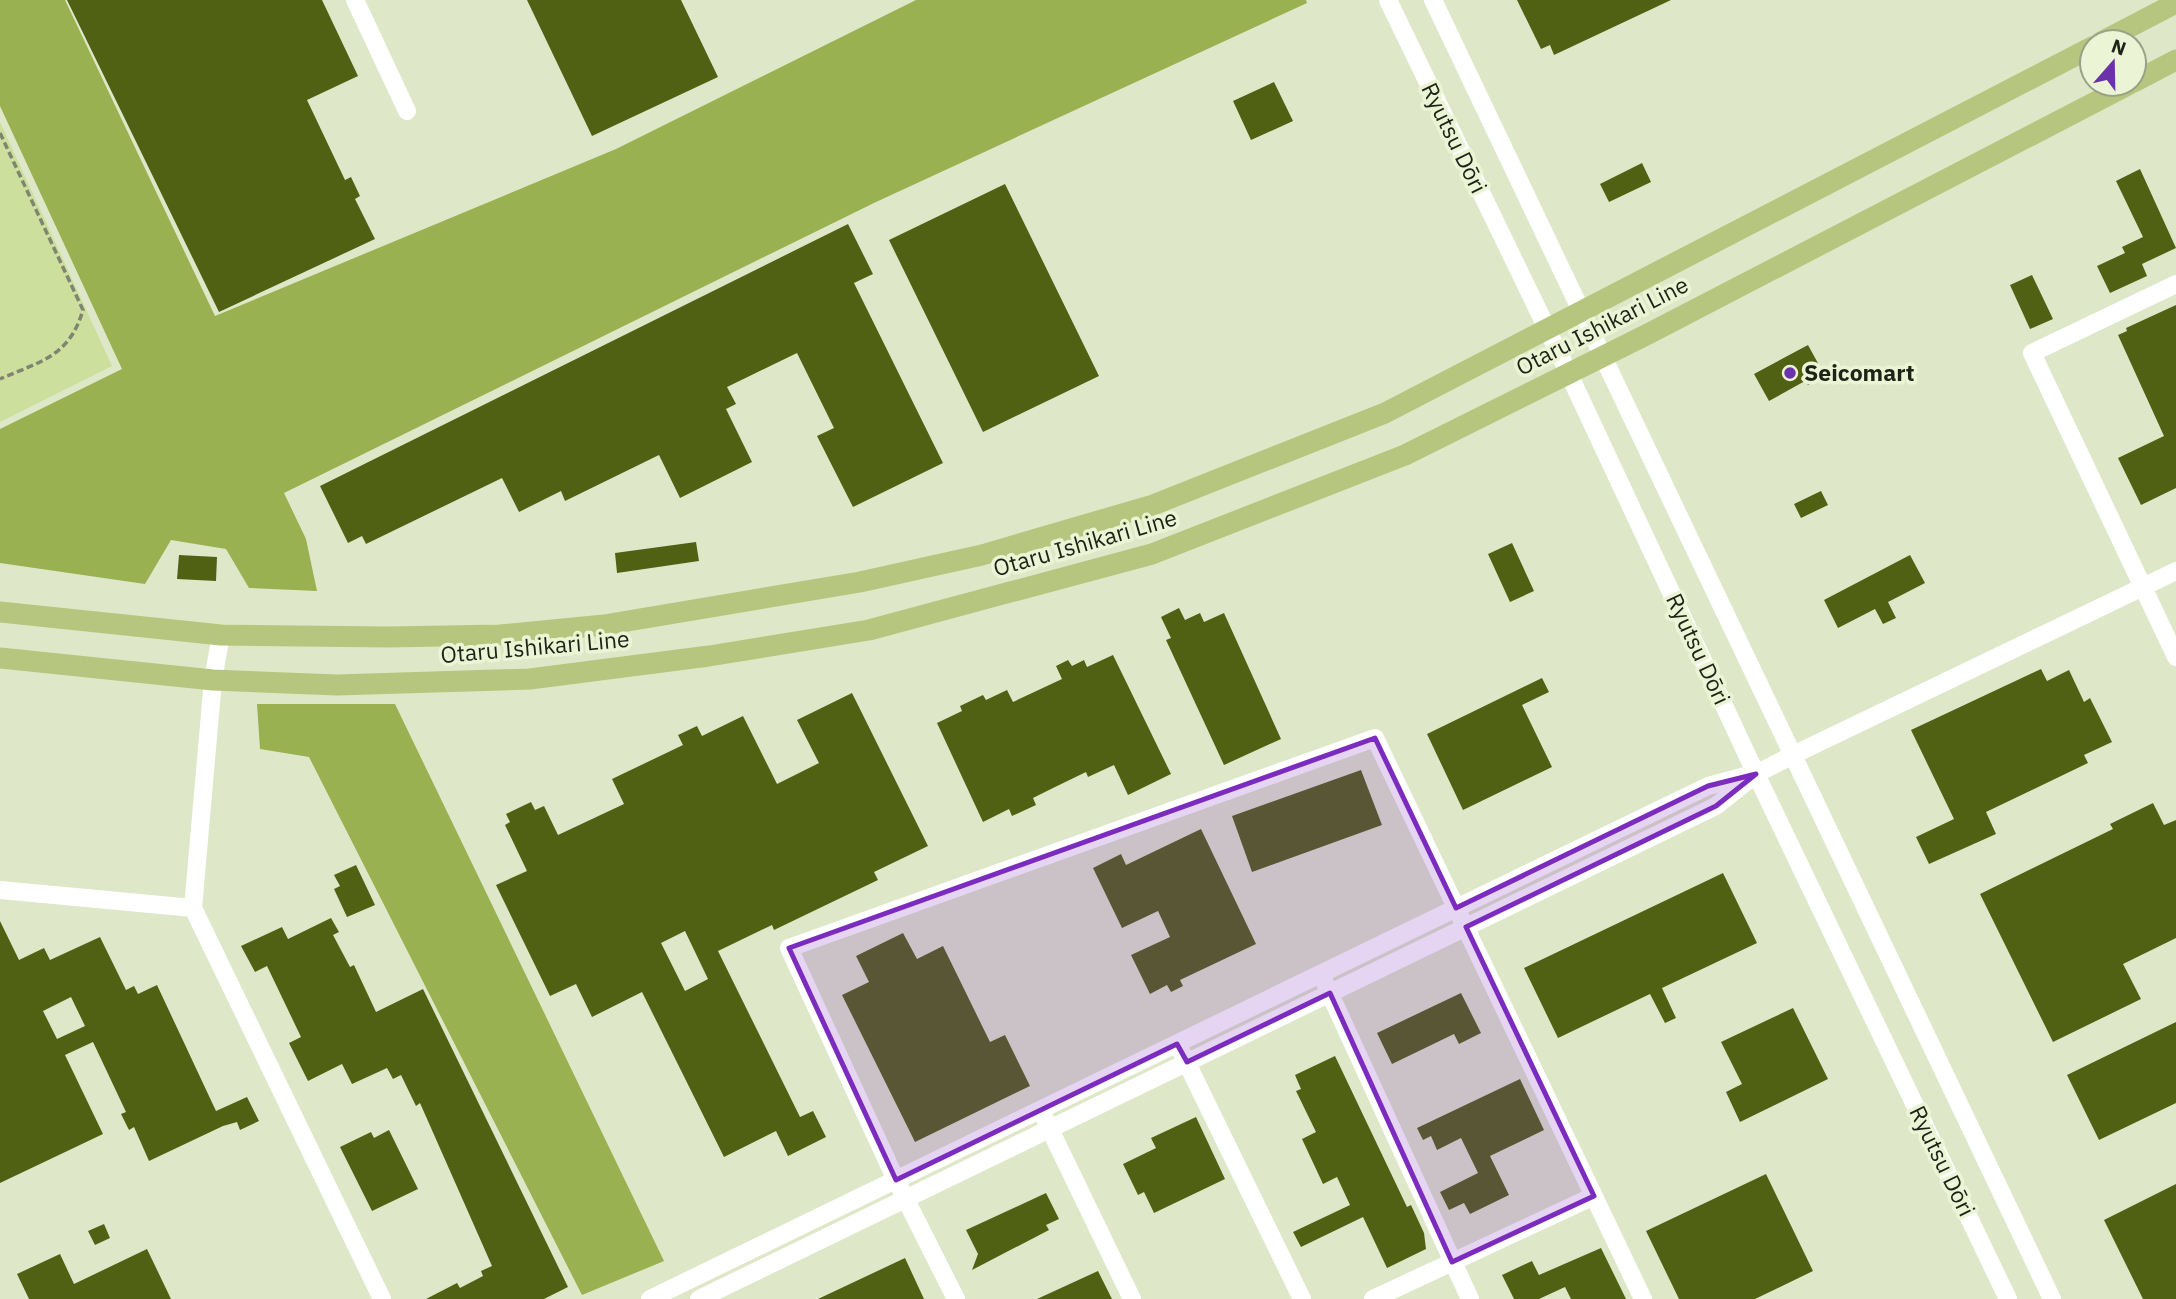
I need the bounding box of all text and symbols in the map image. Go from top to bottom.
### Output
north arrow [2078,28,2148,98]
text: N [2108,33,2129,61]
street label: Ryutsu Dōri [1415,77,1495,198]
street label: Otaru Ishikari Line [1510,269,1693,382]
place label: Seicomart [1804,357,1915,387]
marker: Seicomart [1782,365,1798,381]
street label: Otaru Ishikari Line [989,501,1180,583]
street label: Ryutsu Dōri [1660,588,1738,709]
street label: Otaru Ishikari Line [439,623,631,669]
street label: Ryutsu Dōri [1903,1100,1983,1221]

